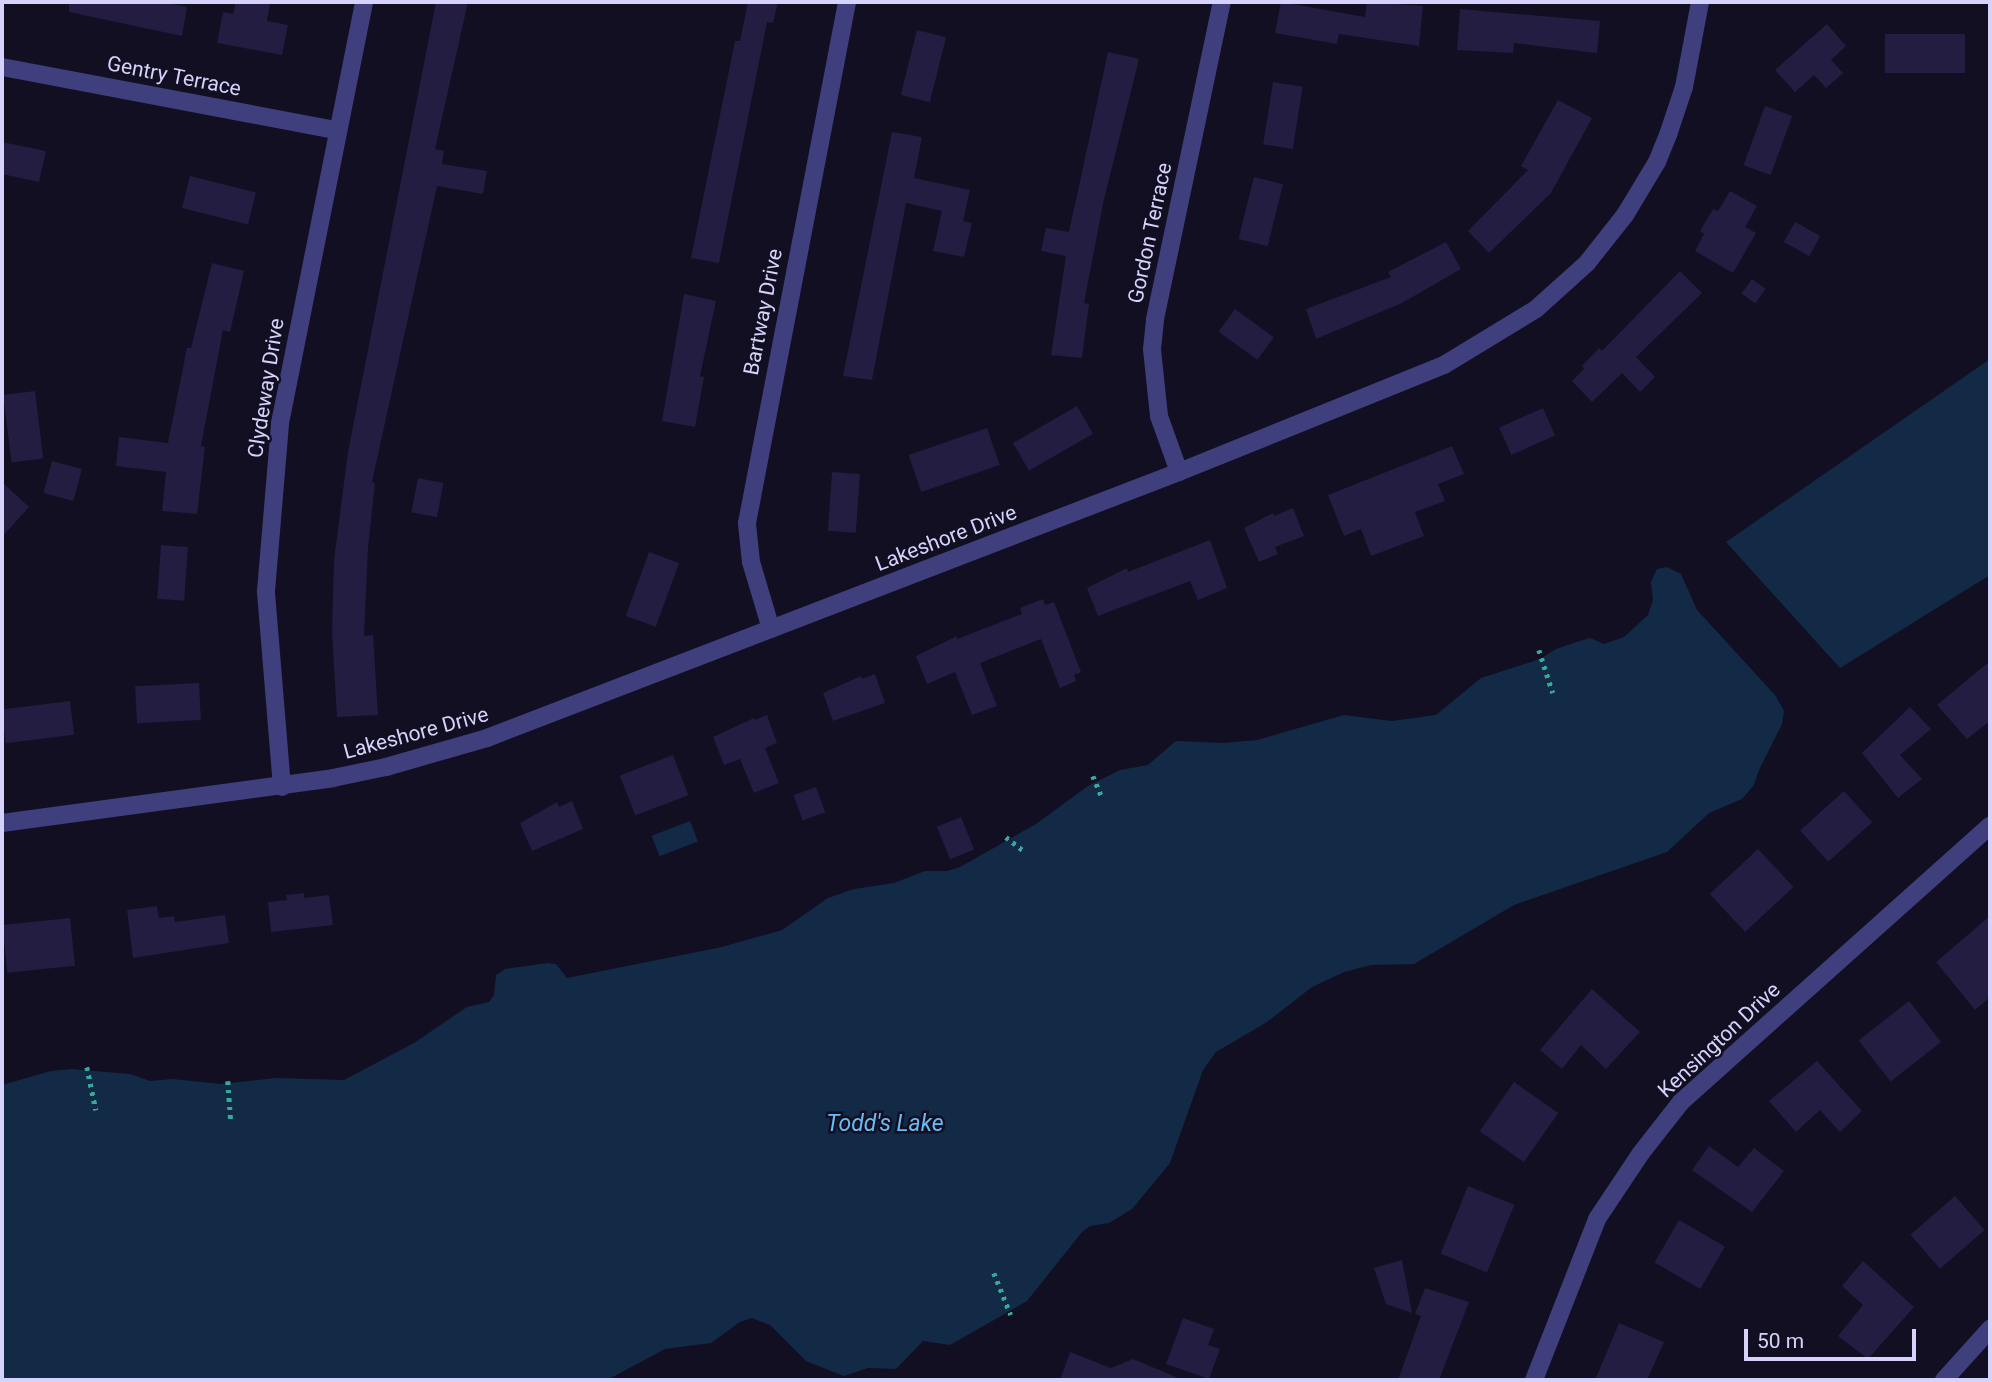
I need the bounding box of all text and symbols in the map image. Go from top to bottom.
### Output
street label: Gentry Terrace [105,51,243,101]
street label: Gordon Terrace [1123,160,1177,306]
street label: Bartway Drive [738,247,788,377]
street label: Clydeway Drive [243,316,289,460]
street label: Lakeshore Drive [872,500,1020,576]
street label: Lakeshore Drive [341,702,491,764]
street label: Kensington Drive [1653,977,1785,1103]
water label: Todd's Lake [826,1110,944,1138]
scale bar [1747,1316,1918,1360]
text: 50 m [1757,1329,1804,1353]

